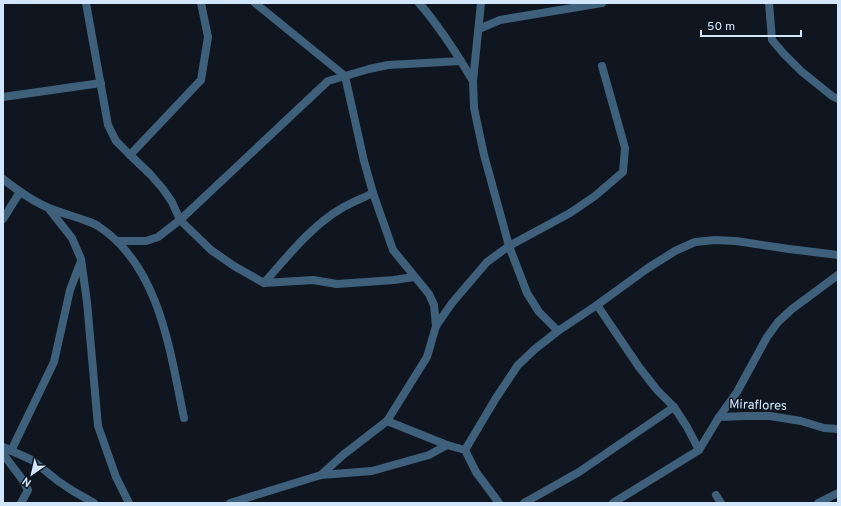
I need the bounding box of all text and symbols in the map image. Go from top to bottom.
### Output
scale bar [701,12,801,38]
text: 50 m [707,19,735,35]
street label: Miraflores [729,397,787,415]
north arrow [12,454,52,494]
text: N [20,473,34,489]

